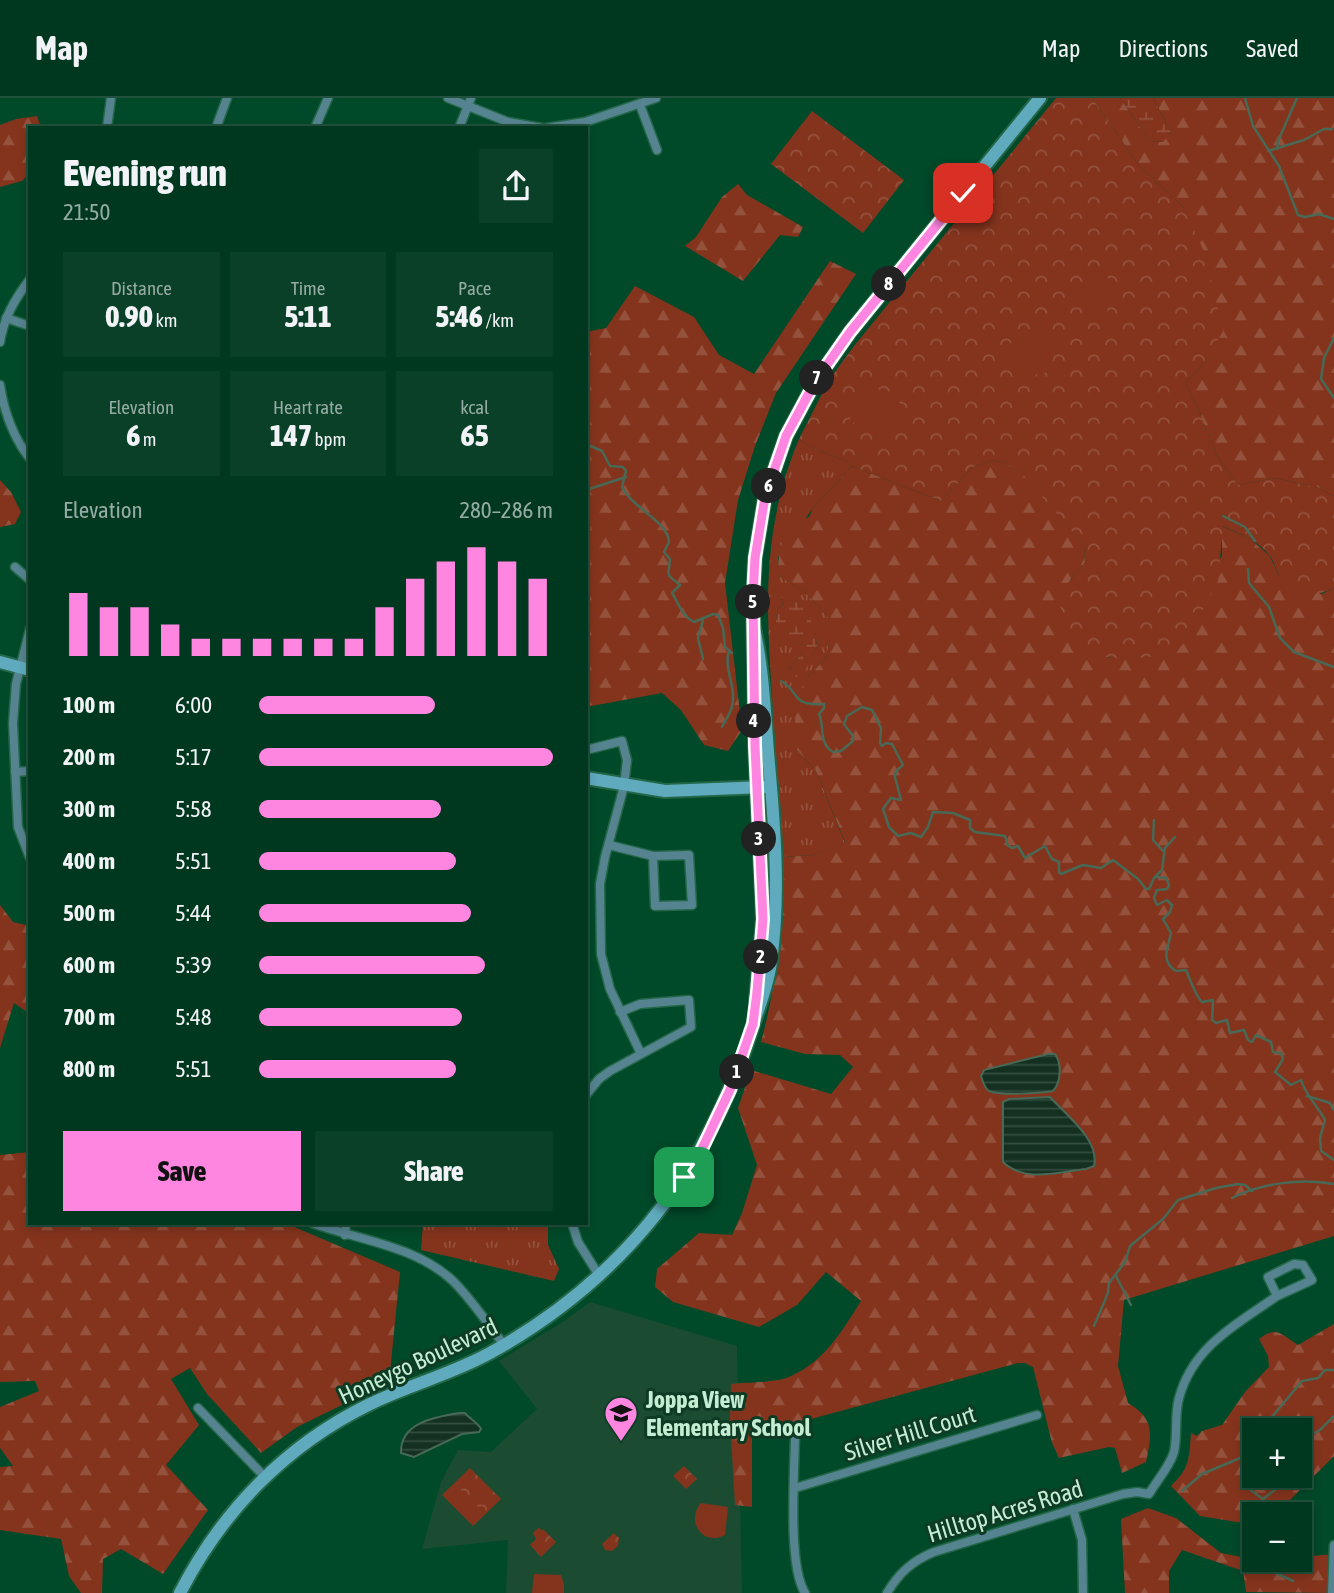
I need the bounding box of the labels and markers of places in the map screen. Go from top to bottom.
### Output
pin [933,163,993,223]
pin: 8 [872,266,906,302]
pin: 7 [800,360,834,396]
pin: 6 [752,468,786,504]
pin: 5 [736,584,770,620]
pin: 4 [736,704,772,738]
pin: 3 [742,822,776,856]
pin: 2 [744,940,778,974]
pin: 1 [720,1054,754,1090]
pin [654,1147,714,1207]
place label: Joppa View Elementary School [645,1386,812,1441]
school or university icon: Joppa View Elementary School [602,1394,640,1443]

